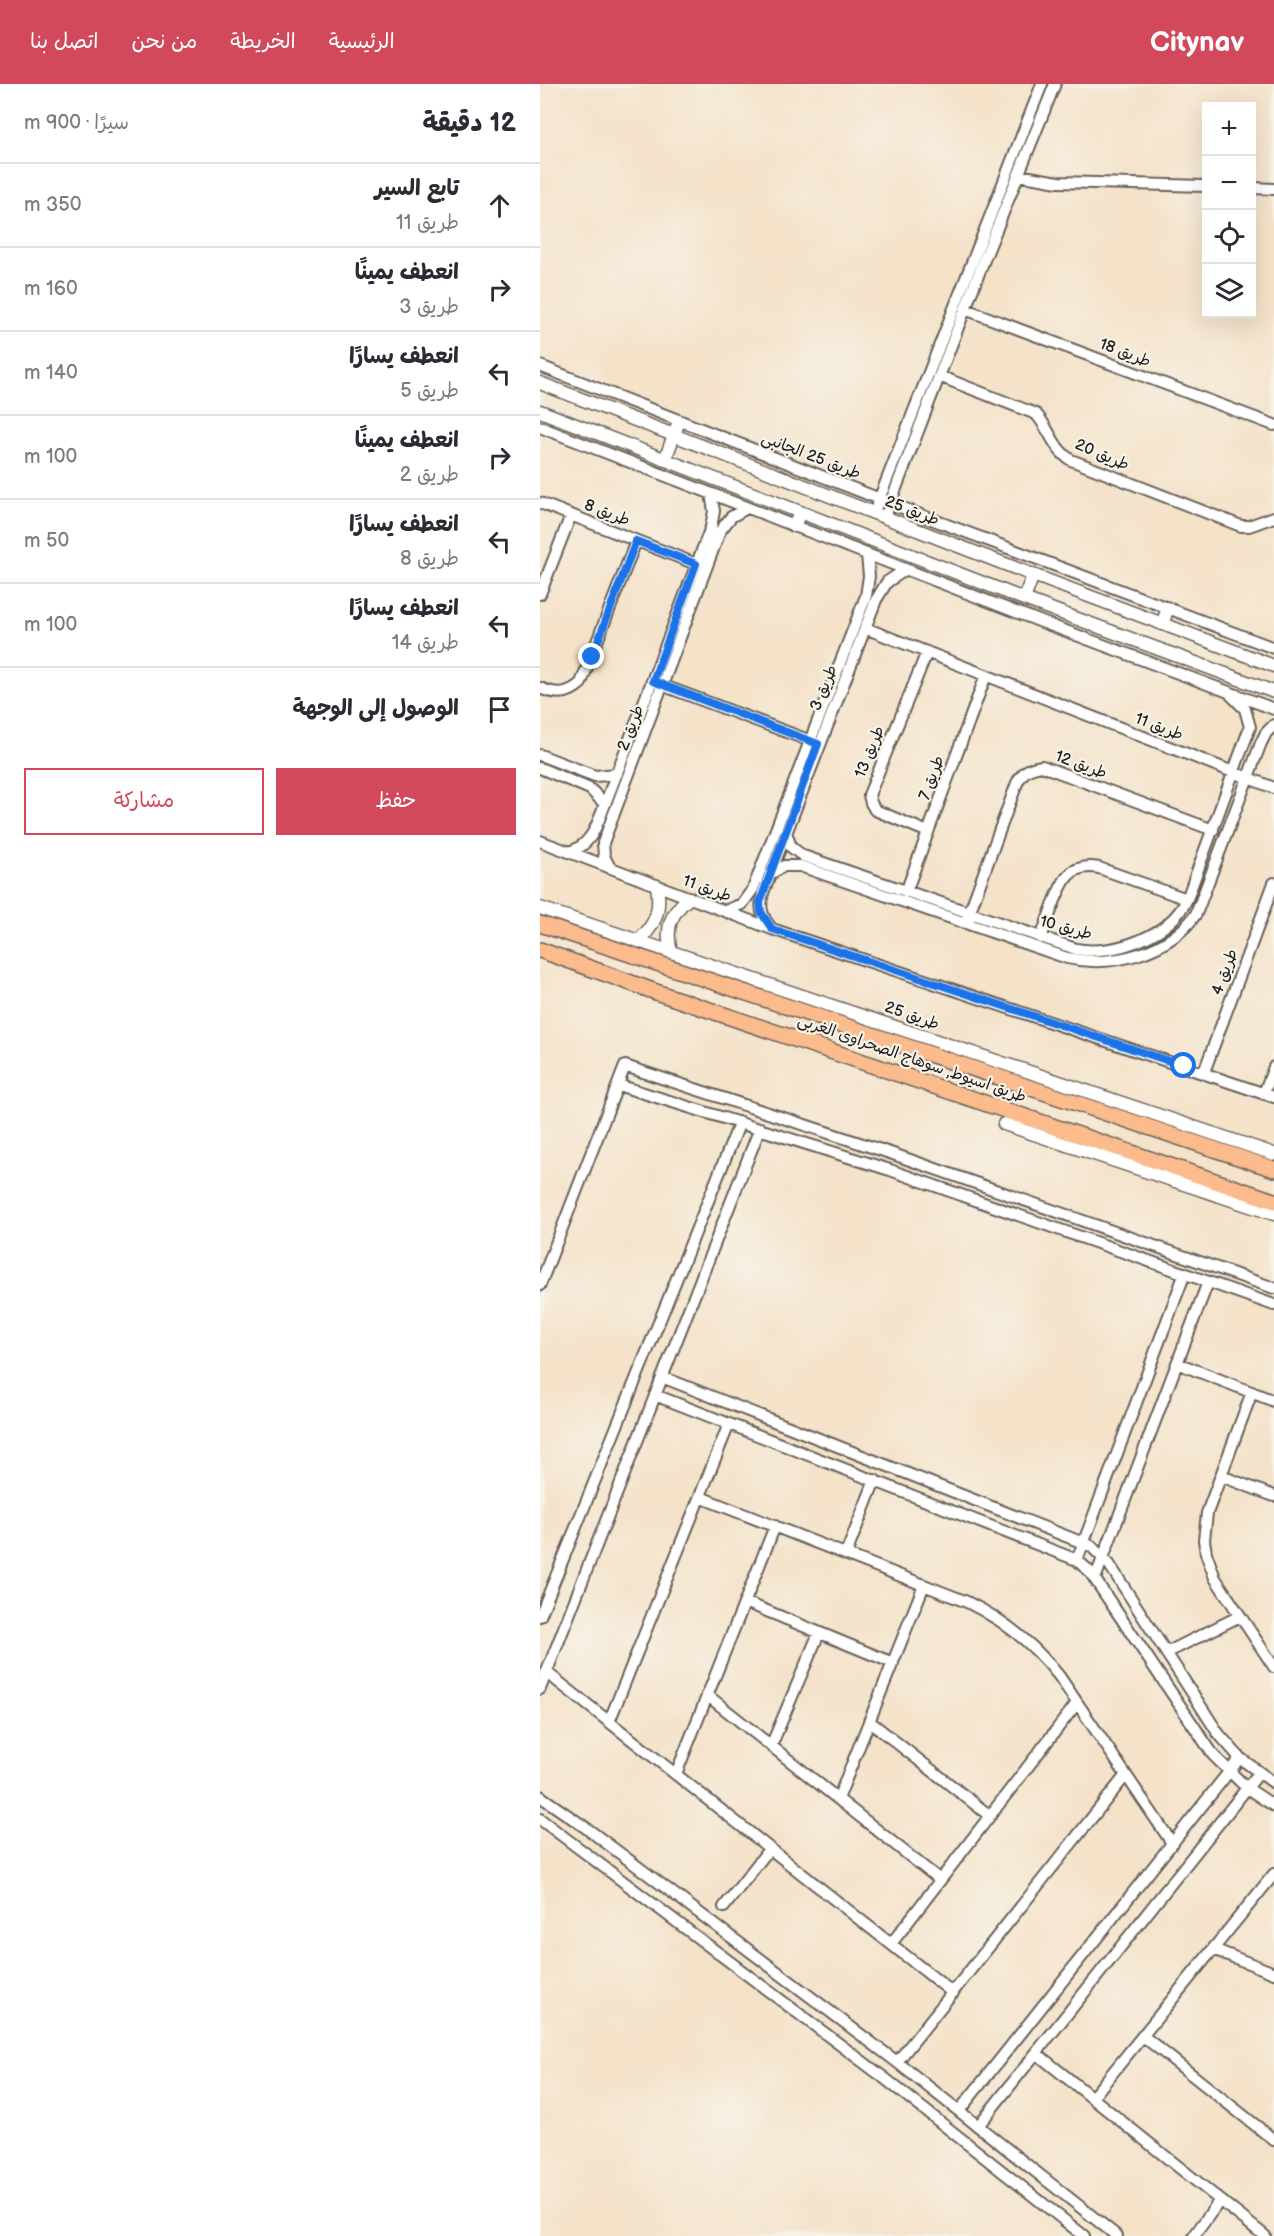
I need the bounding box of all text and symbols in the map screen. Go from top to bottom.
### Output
text: Citynav [1150,26,1244,59]
text: اتصل بنا [30,29,98,54]
text: من نحن [131,29,197,54]
text: الخريطة [230,29,296,54]
text: الرئيسية [329,29,395,54]
map controls [1202,102,1256,318]
button: + [1202,102,1256,156]
text: 12 دقيقة [422,108,516,139]
text: سيرًا · 900 m [24,111,129,135]
button: − [1202,156,1256,210]
text: تابع السير [375,175,459,202]
icon: ahead [483,189,516,222]
text: 350 m [24,193,81,217]
button: locate [1202,210,1256,264]
text: طريق 11 [396,211,459,235]
text: انعطف يمينًا [355,259,459,286]
button: layers [1202,264,1256,318]
icon: right [483,273,516,306]
text: 160 m [24,277,78,301]
text: طريق 3 [399,295,459,319]
street label: طريق 18 [1097,335,1153,371]
text: انعطف يسارًا [349,343,459,370]
icon: left [483,357,516,390]
text: 140 m [24,361,78,385]
text: طريق 5 [400,379,459,403]
text: انعطف يمينًا [355,427,459,454]
street label: طريق 25 الجانبى [759,428,863,484]
street label: طريق 20 [1072,435,1132,475]
icon: right [483,441,516,474]
text: 100 m [24,445,77,469]
text: طريق 2 [400,463,459,487]
street label: طريق 25 [882,492,942,530]
street label: طريق 8 [582,496,632,530]
text: انعطف يسارًا [349,511,459,538]
icon: left [483,525,516,558]
text: 50 m [24,529,69,553]
text: طريق 8 [400,547,459,571]
text: انعطف يسارًا [349,595,459,622]
icon: left [483,609,516,642]
text: 100 m [24,613,77,637]
text: طريق 14 [392,631,459,655]
route end [578,643,604,669]
street label: طريق 3 [806,662,842,714]
icon: arrive [483,693,516,726]
text: الوصول إلى الوجهة [292,695,459,722]
street label: طريق 2 [614,702,648,754]
street label: طريق 11 [1132,709,1186,745]
street label: طريق 13 [851,723,889,781]
street label: طريق 12 [1053,747,1109,783]
street label: طريق 7 [915,753,949,803]
button: مشاركة [24,768,264,835]
button: حفظ [276,768,516,835]
street label: طريق 11 [680,871,734,907]
street label: طريق 10 [1038,912,1094,944]
street label: طريق 4 [1208,946,1242,998]
street label: طريق 25 [882,998,942,1034]
street label: طريق اسيوط, سوهاج الصحراوى الغربى [795,1011,1029,1107]
route start [1170,1052,1196,1078]

